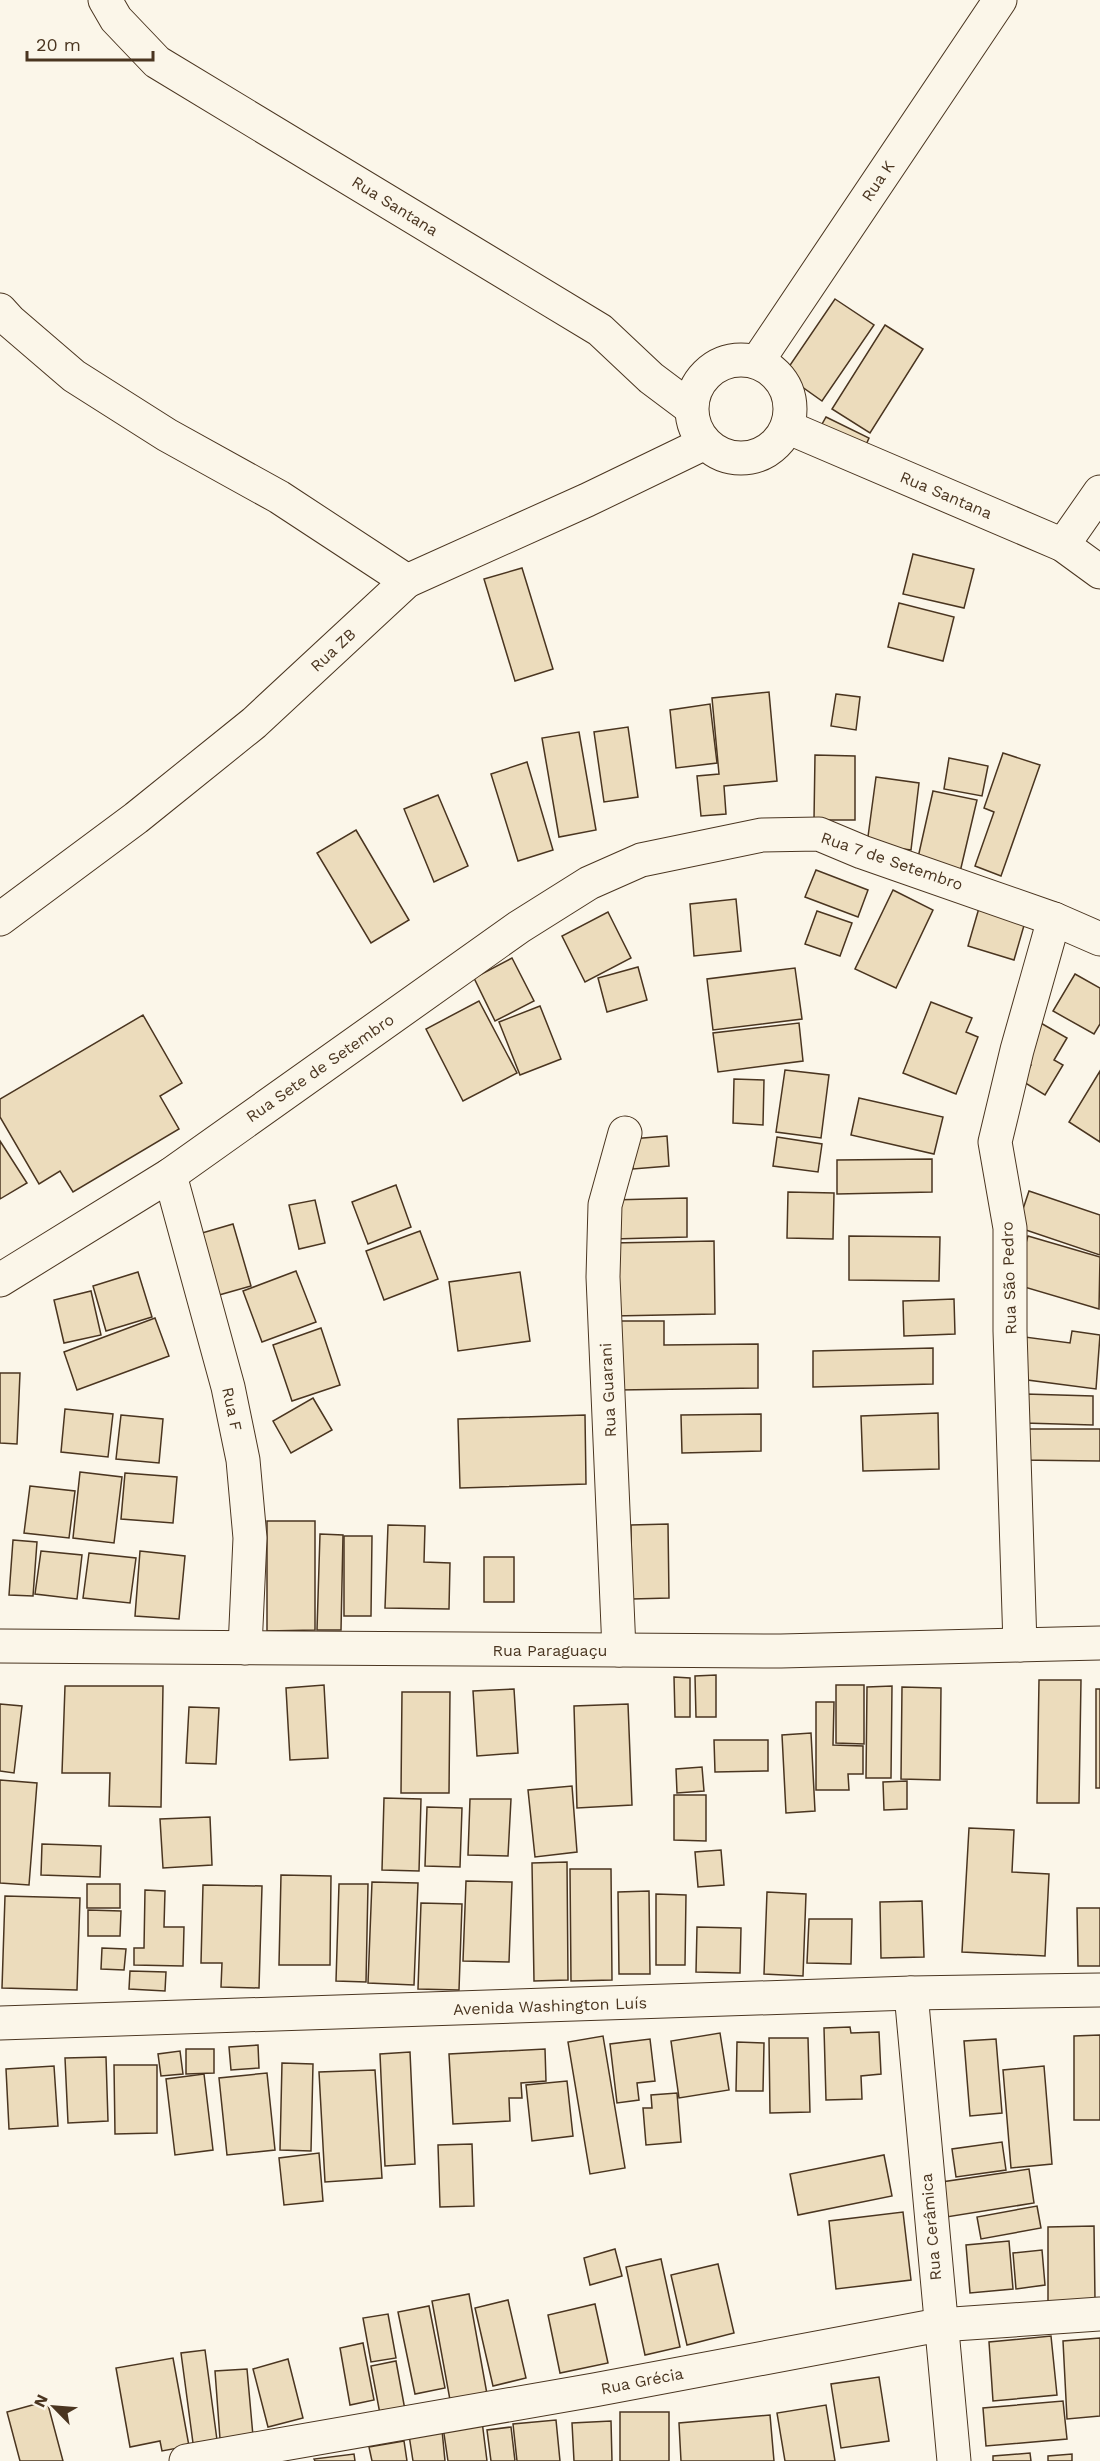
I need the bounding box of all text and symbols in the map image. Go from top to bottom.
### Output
scale bar [27,24,153,62]
text: 20 m [36,34,81,55]
street label: Rua K [858,157,899,205]
street label: Rua Santana [348,172,442,240]
street label: Rua Santana [897,467,995,523]
street label: Rua ZB [306,624,360,676]
street label: Rua 7 de Setembro [819,828,965,894]
street label: Rua Sete de Setembro [242,1010,398,1126]
street label: Rua São Pedro [998,1221,1020,1335]
street label: Rua Guarani [596,1342,620,1438]
street label: Rua F [218,1385,246,1433]
street label: Rua Paraguaçu [493,1641,607,1660]
street label: Avenida Washington Luís [453,1993,647,2019]
street label: Rua Cerâmica [917,2173,945,2281]
street label: Rua Grécia [599,2364,685,2398]
north arrow [24,2377,84,2437]
text: N [30,2391,52,2410]

